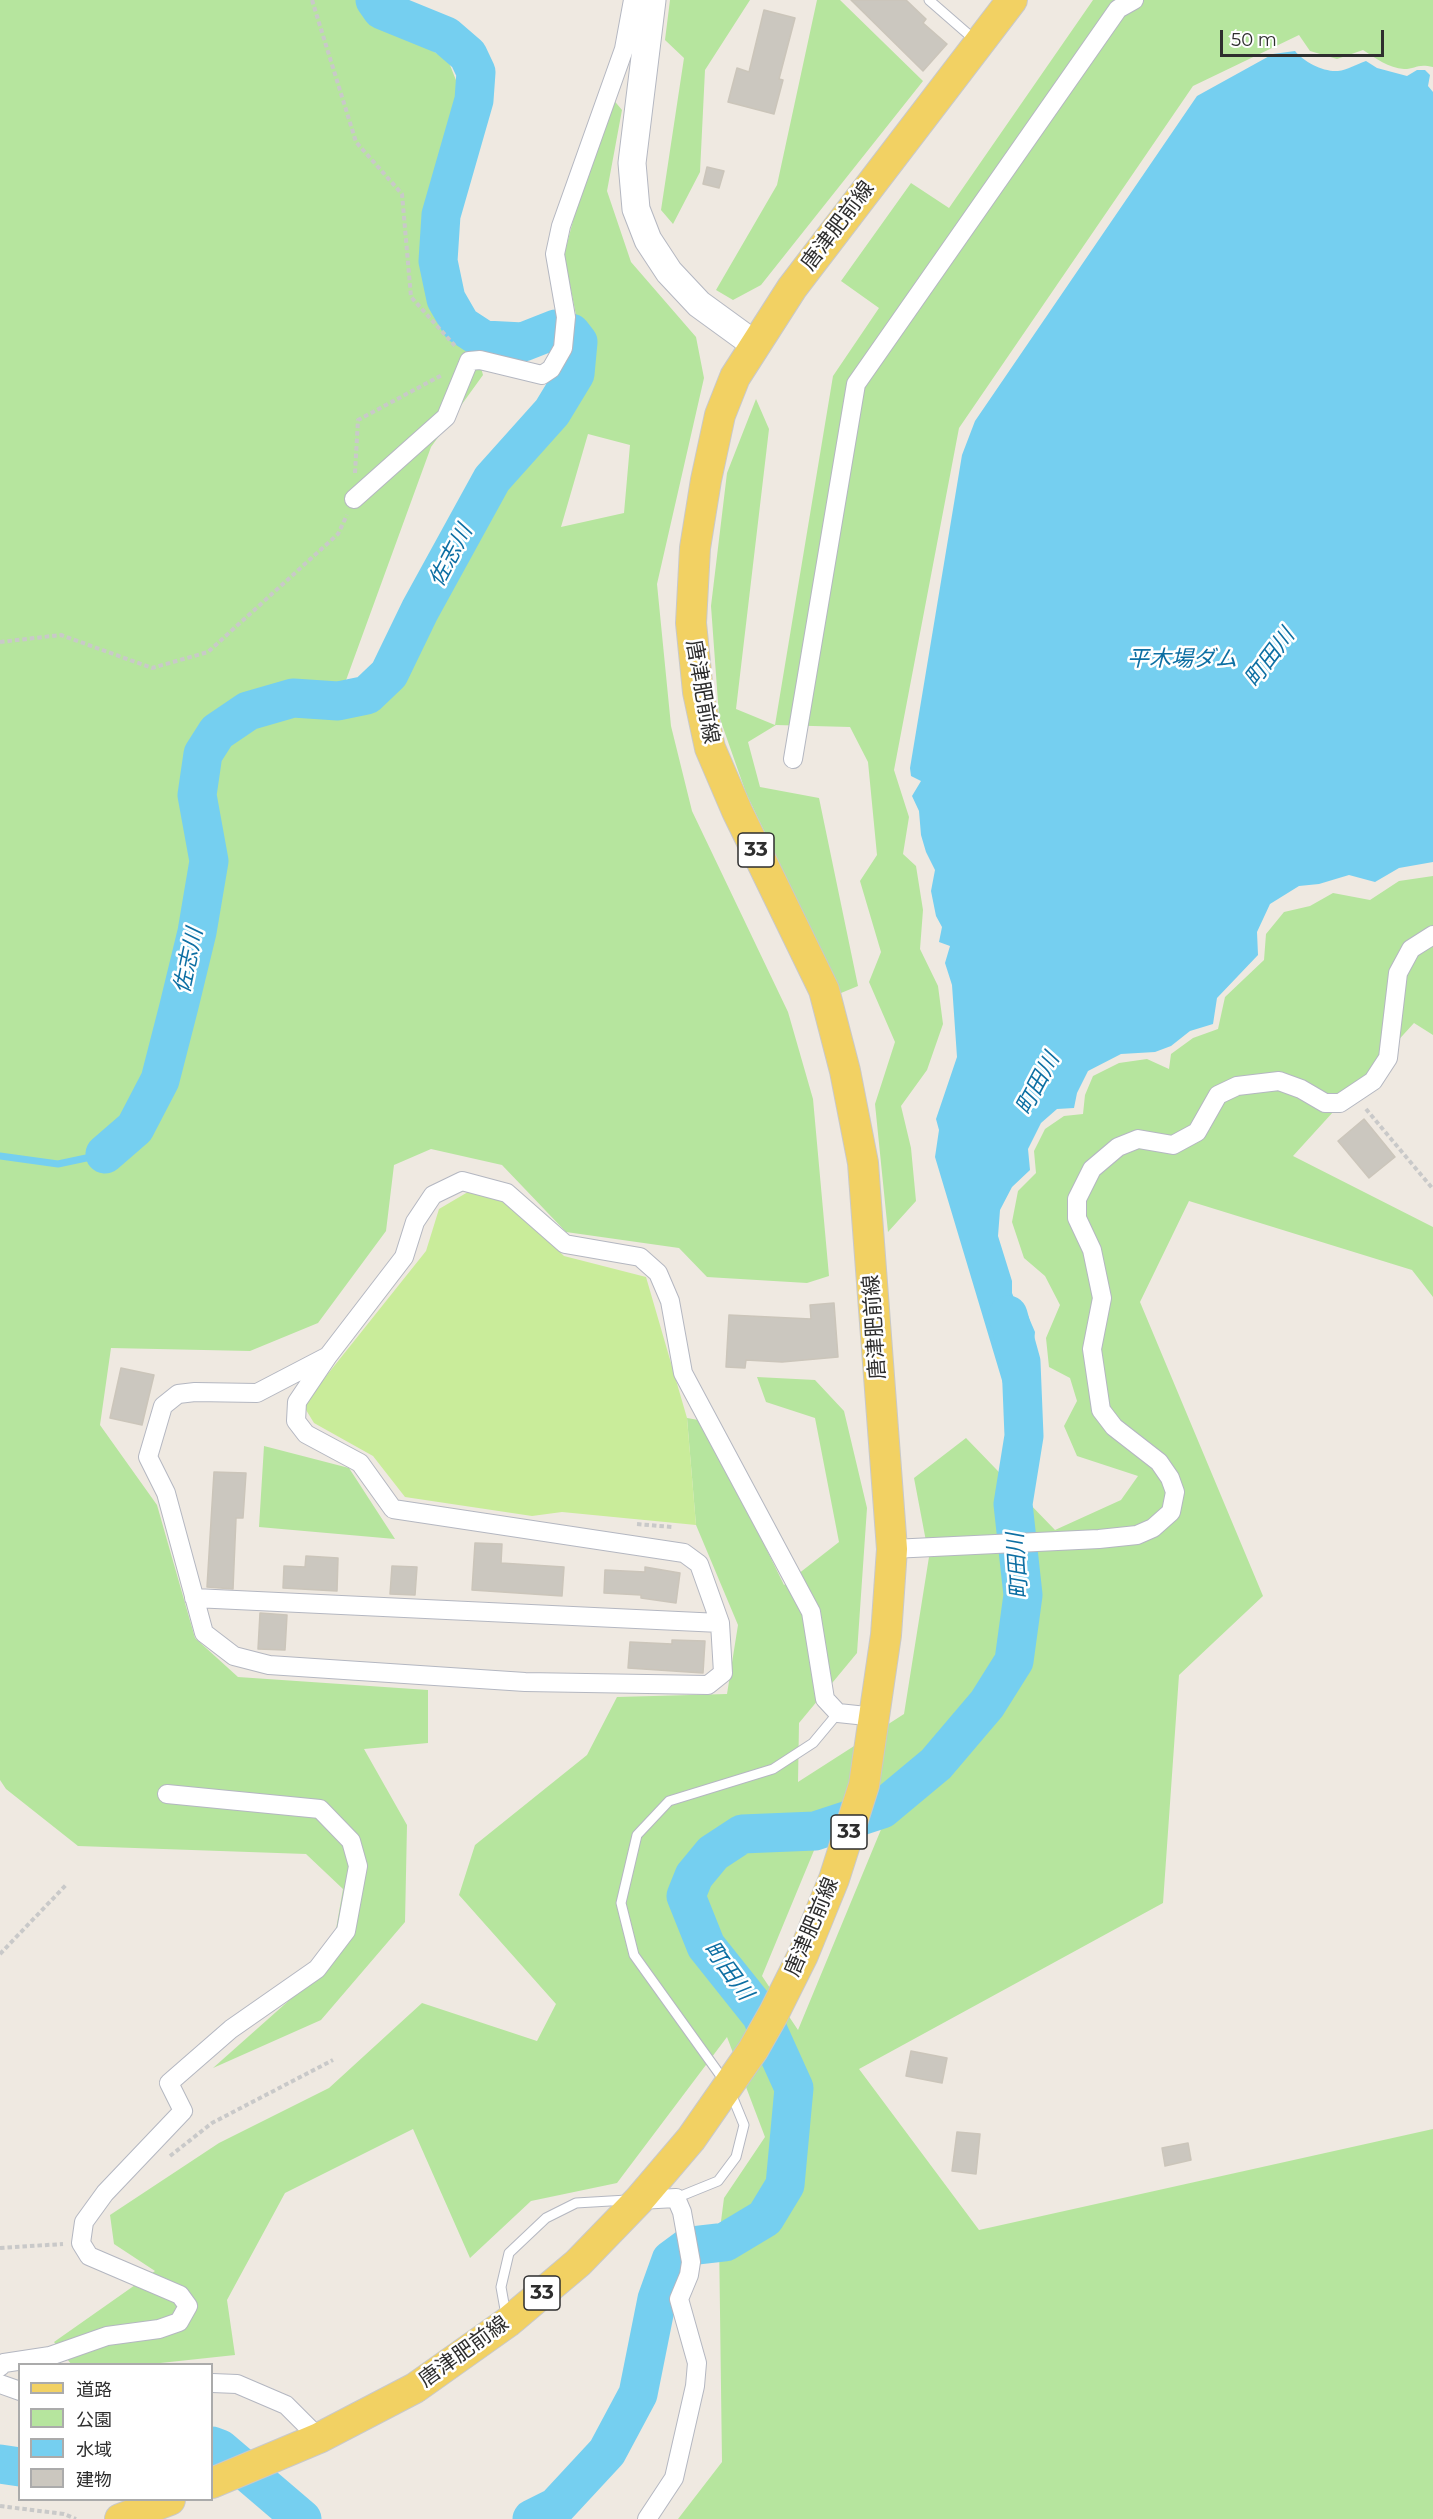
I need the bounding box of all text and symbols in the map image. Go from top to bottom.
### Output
scale bar [1223,18,1386,56]
text: 50 m [1231,29,1277,51]
street label: 唐津肥前線 [796,176,880,276]
water label: 佐志川 [424,521,478,591]
water label: 町田川 [1240,624,1300,692]
street label: 唐津肥前線 [680,638,724,746]
water label: 平木場ダム [1127,647,1237,673]
road number: 33 [738,833,774,867]
water label: 佐志川 [169,926,209,996]
water label: 町田川 [1011,1049,1065,1119]
street label: 唐津肥前線 [859,1274,891,1380]
water label: 町田川 [1003,1532,1033,1600]
road number: 33 [831,1815,867,1849]
street label: 唐津肥前線 [780,1874,844,1980]
water label: 町田川 [698,1937,758,2005]
road number: 33 [524,2276,560,2310]
street label: 唐津肥前線 [414,2311,514,2393]
legend [18,2363,213,2501]
text: 道路 [76,2379,112,2401]
text: 公園 [76,2409,112,2431]
text: 水域 [76,2439,112,2461]
text: 建物 [76,2469,112,2491]

